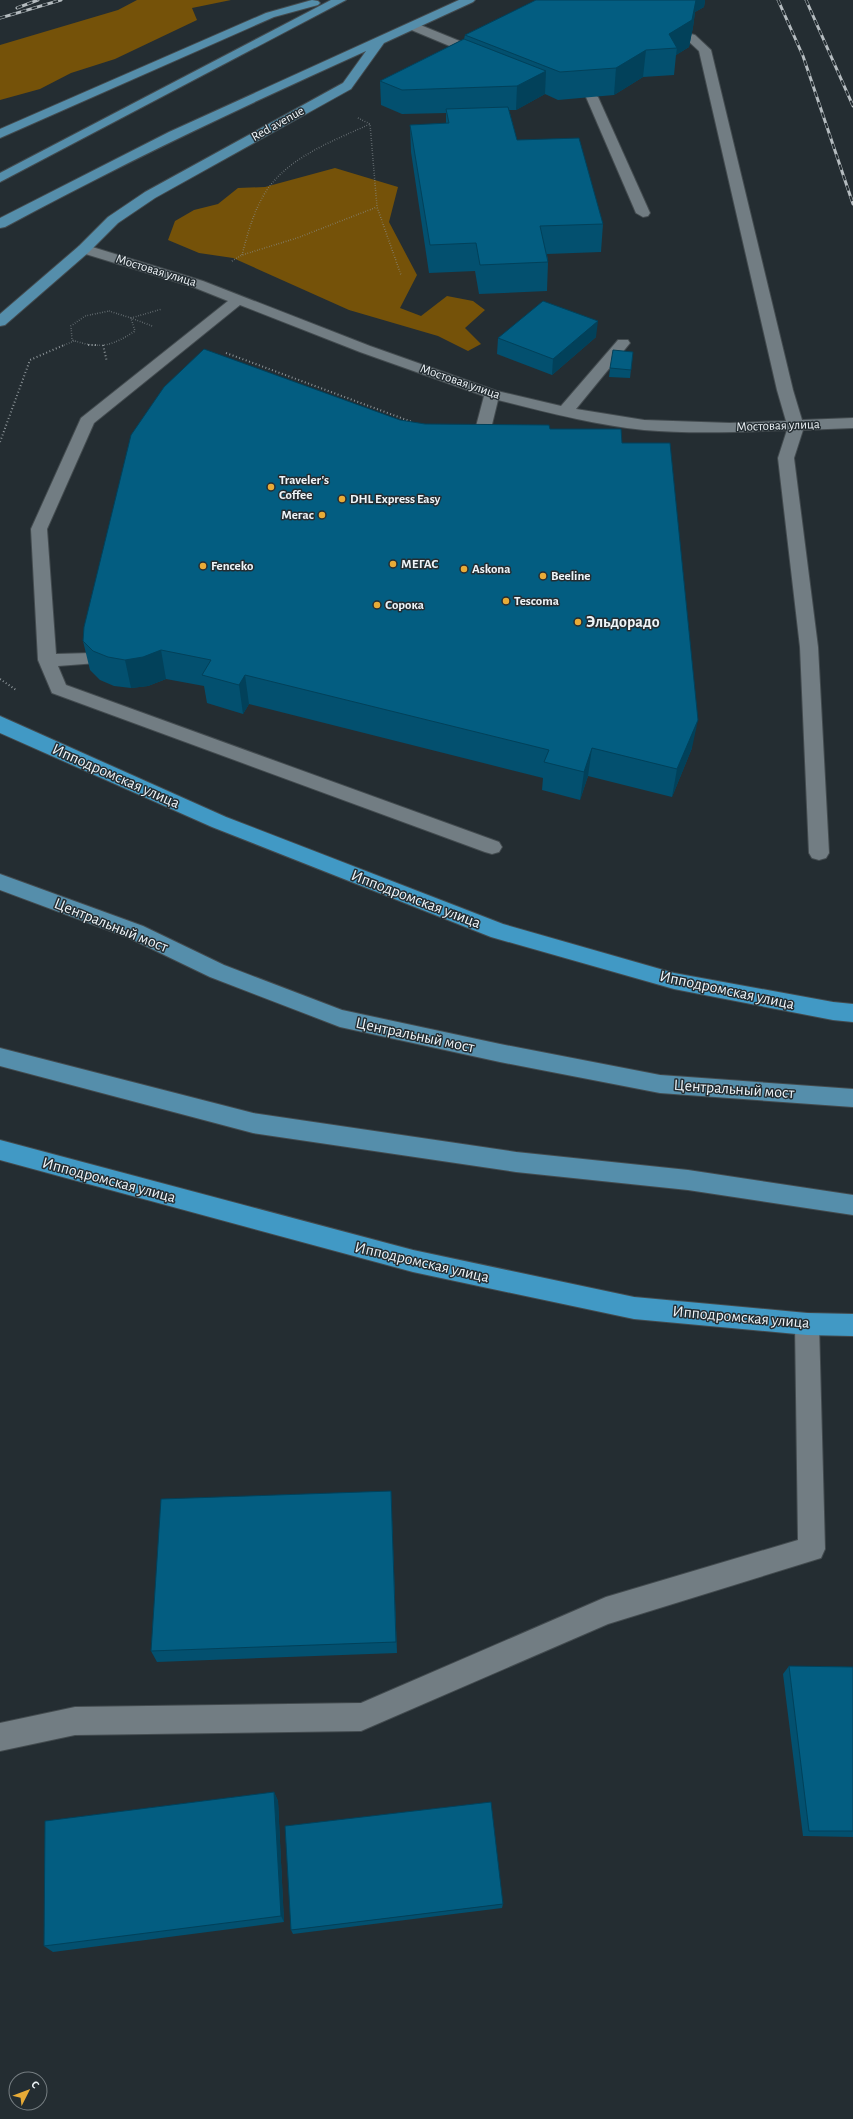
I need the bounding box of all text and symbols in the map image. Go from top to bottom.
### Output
street label: Red avenue [249,104,307,144]
street label: Мостовая улица [114,253,198,289]
street label: Мостовая улица [418,362,502,402]
street label: Мостовая улица [736,418,820,434]
place label: Traveler's Coffee [279,474,329,502]
marker: Traveler's Coffee [266,482,276,492]
place label: DHL Express Easy [350,493,441,506]
marker: DHL Express Easy [337,494,347,504]
place label: Мегас [281,509,314,522]
marker: Мегас [317,510,327,520]
place label: МЕГАС [401,558,439,571]
marker: МЕГАС [388,559,398,569]
place label: Fenceko [211,560,254,573]
marker: Fenceko [198,561,208,571]
place label: Askona [472,563,511,576]
marker: Askona [459,564,469,574]
place label: Beeline [551,570,591,583]
marker: Beeline [538,571,548,581]
place label: Tescoma [514,595,559,608]
marker: Tescoma [501,596,511,606]
place label: Сорока [385,599,424,612]
marker: Сорока [372,600,382,610]
place label: Эльдорадо [586,614,660,630]
marker: Эльдорадо [573,617,583,627]
street label: Ипподромская улица [49,741,182,812]
street label: Ипподромская улица [349,867,483,932]
street label: Центральный мост [52,895,170,955]
street label: Ипподромская улица [658,968,796,1013]
street label: Центральный мост [354,1015,476,1055]
street label: Центральный мост [673,1077,795,1101]
street label: Ипподромская улица [40,1154,178,1207]
street label: Ипподромская улица [353,1239,491,1286]
street label: Ипподромская улица [672,1303,810,1332]
north arrow [8,2071,48,2111]
text: С [29,2079,41,2091]

